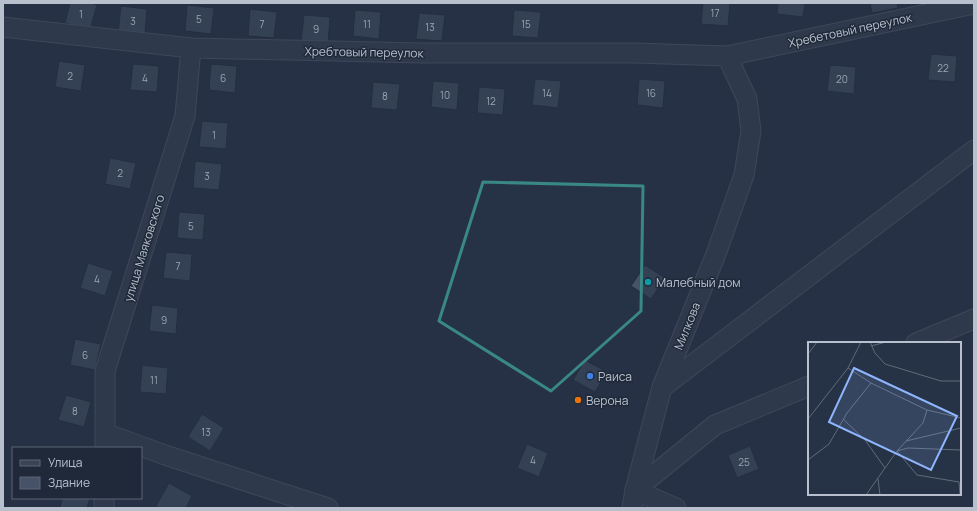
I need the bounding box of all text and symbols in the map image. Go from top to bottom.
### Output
house number: 17 [711,6,719,20]
house number: 1 [79,7,83,21]
street label: Хребетовый переулок [787,8,914,51]
house number: 5 [196,12,202,26]
house number: 3 [130,14,136,28]
house number: 7 [259,17,265,31]
house number: 11 [363,17,371,31]
house number: 15 [521,17,531,31]
house number: 13 [425,20,435,34]
house number: 9 [313,22,319,36]
street label: Хребтовый переулок [304,42,425,62]
house number: 22 [937,61,949,75]
house number: 2 [67,69,73,83]
house number: 4 [142,71,148,85]
house number: 6 [220,71,226,85]
house number: 20 [836,72,848,86]
house number: 14 [542,86,552,100]
house number: 16 [646,86,656,100]
house number: 10 [440,88,450,102]
house number: 8 [382,89,388,103]
house number: 12 [486,94,496,108]
house number: 1 [212,128,216,142]
house number: 2 [117,166,123,180]
house number: 3 [204,169,210,183]
street label: улица Маяковского [120,192,168,304]
house number: 5 [188,219,194,233]
house number: 7 [175,259,181,273]
house number: 4 [94,272,100,286]
place label: Малебный дом [656,274,741,291]
marker: Малебный дом [643,277,653,287]
street label: Милкова [670,300,704,352]
house number: 9 [161,313,167,327]
inset map [808,342,961,495]
house number: 6 [82,348,88,362]
place label: Раиса [598,368,632,385]
marker: Раиса [585,371,595,381]
house number: 11 [150,373,158,387]
place label: Верона [586,392,628,409]
marker: Верона [573,395,583,405]
house number: 8 [72,404,78,418]
house number: 13 [201,425,211,439]
legend [12,447,142,499]
house number: 4 [530,453,536,467]
text: Улица [48,454,82,471]
house number: 25 [738,455,750,469]
text: Здание [48,474,90,491]

